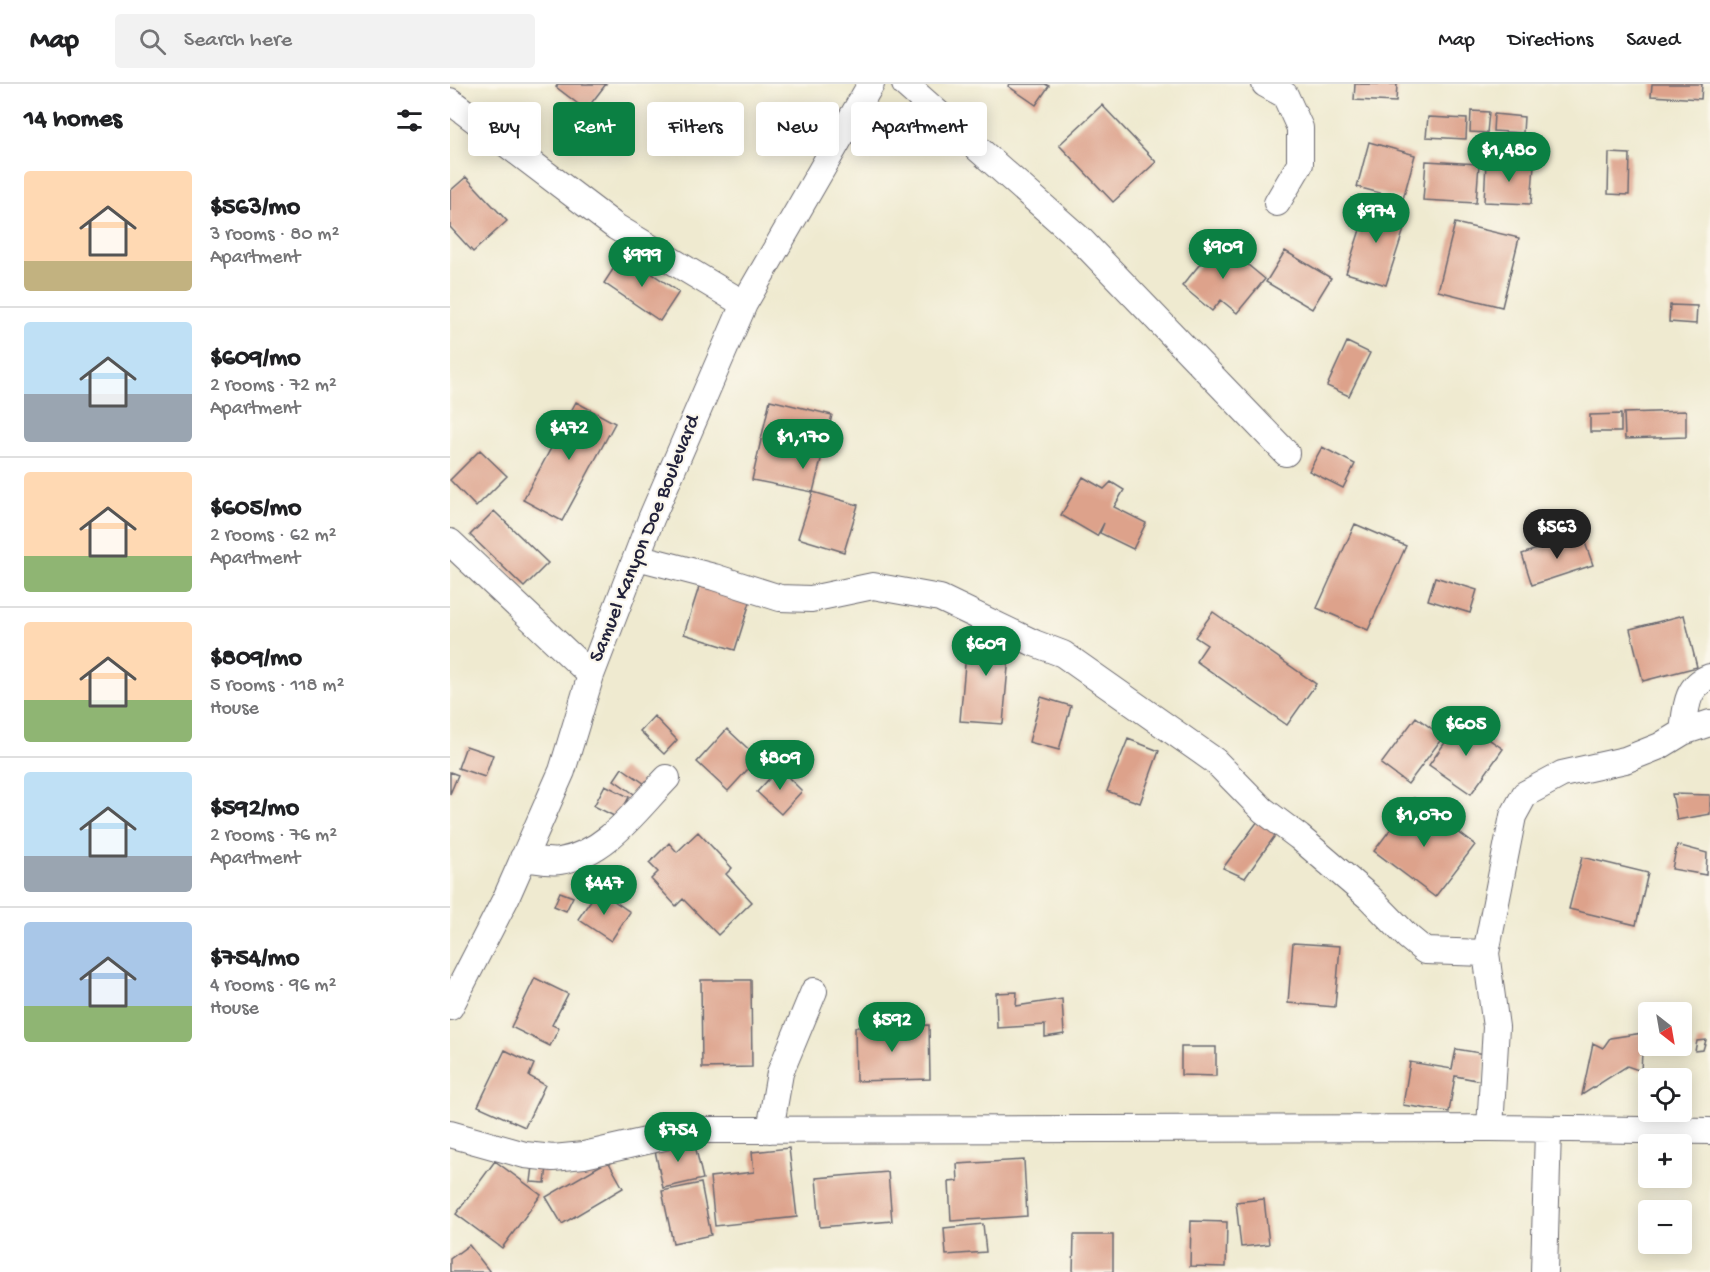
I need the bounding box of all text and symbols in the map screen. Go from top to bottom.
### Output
search box [115,14,535,68]
text: Map [30,25,79,58]
icon: search [136,25,169,58]
text: Search here [184,28,292,54]
text: Map [1438,29,1475,54]
text: Directions [1508,29,1593,54]
text: Saved [1626,29,1680,54]
chip: Buy [468,102,541,156]
chip: Rent [553,102,635,156]
chip: Filters [647,102,744,156]
chip: New [756,102,839,156]
chip: Apartment [851,102,987,156]
icon: filters [393,104,426,137]
text: 14 homes [24,105,122,136]
pin: $1,480 [1460,132,1558,183]
text: $1,480 [1481,140,1537,163]
text: $563/mo [210,193,300,224]
pin: $974 [1340,193,1412,244]
icon: home [72,195,144,267]
text: $974 [1357,201,1395,224]
text: 3 rooms · 80 m² [210,224,339,247]
pin: $909 [1187,229,1259,280]
pin: $999 [606,237,678,288]
text: $909 [1203,237,1243,260]
text: $999 [622,245,662,268]
text: Apartment [210,247,300,270]
text: $609/mo [210,344,301,375]
icon: home [72,346,144,418]
text: 2 rooms · 72 m² [210,375,337,398]
text: Apartment [210,398,300,421]
pin: $472 [533,410,605,461]
street label: Samuel Kanyon Doe Boulevard [585,410,708,666]
text: $472 [550,418,588,441]
pin: $1,170 [754,419,852,470]
text: $1,170 [776,427,830,450]
text: $605/mo [210,494,302,525]
icon: home [72,496,144,568]
pin: $563 [1521,509,1593,560]
text: $563 [1537,517,1577,540]
text: 2 rooms · 62 m² [210,525,337,548]
text: Apartment [210,548,300,571]
pin: $609 [950,626,1022,677]
text: $609 [966,634,1006,657]
text: $809/mo [210,644,302,675]
icon: home [72,646,144,718]
text: 5 rooms · 118 m² [210,675,344,698]
text: House [210,698,259,721]
pin: $605 [1430,706,1502,757]
text: $605 [1446,714,1487,737]
pin: $809 [744,740,816,791]
text: $809 [759,748,801,771]
text: $592/mo [210,794,299,825]
icon: home [72,796,144,868]
pin: $1,070 [1375,797,1473,848]
text: $1,070 [1396,805,1452,828]
text: 2 rooms · 76 m² [210,825,337,848]
text: Apartment [210,848,300,871]
pin: $447 [568,865,640,916]
text: $447 [585,873,623,896]
text: $754/mo [210,944,299,975]
icon: home [72,946,144,1018]
text: 4 rooms · 96 m² [210,975,336,998]
text: House [210,998,259,1021]
pin: $592 [856,1002,928,1053]
north arrow [1638,1002,1692,1056]
map controls [1638,1002,1692,1254]
text: $592 [872,1010,912,1033]
button: locate [1638,1068,1692,1122]
pin: $754 [642,1112,714,1163]
text: $754 [658,1120,698,1143]
button: + [1638,1134,1692,1188]
button: − [1638,1200,1692,1254]

